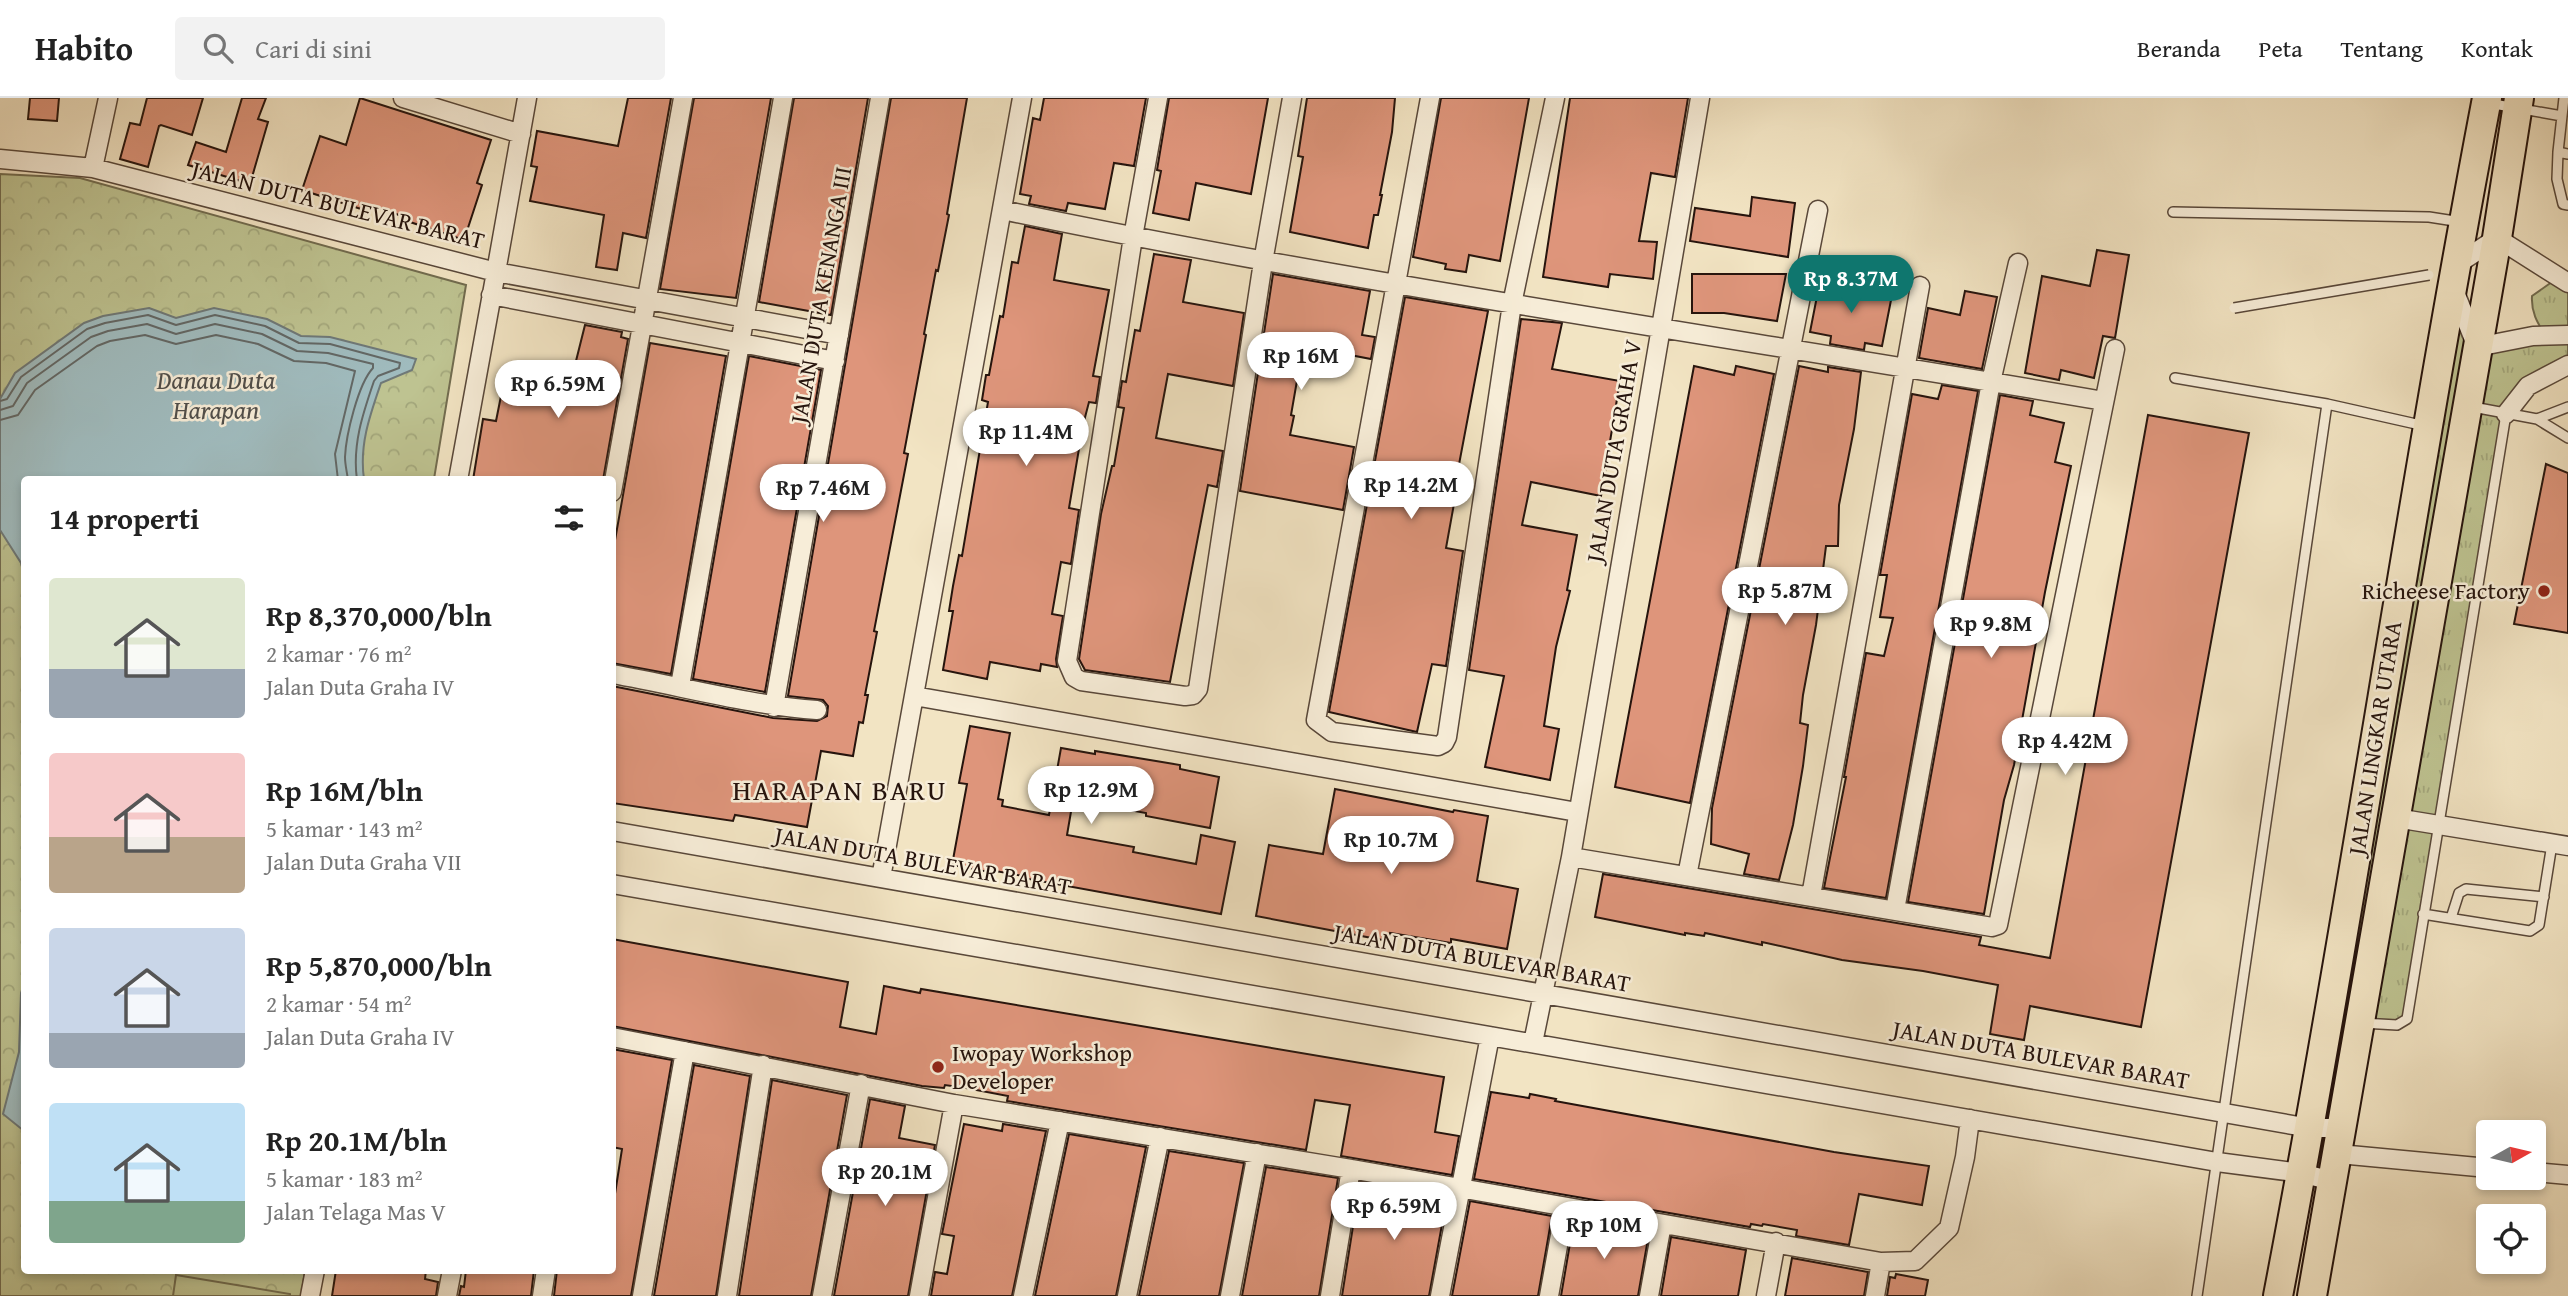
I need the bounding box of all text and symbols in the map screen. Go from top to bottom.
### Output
search box [175,17,665,80]
text: Habito [35,24,133,72]
icon: search [199,29,237,67]
text: Cari di sini [255,29,372,68]
text: Beranda [2137,31,2221,66]
text: Peta [2259,31,2303,66]
text: Tentang [2341,31,2423,66]
text: Kontak [2461,31,2533,66]
street label: JALAN DUTA BULEVAR BARAT [185,150,488,258]
street label: JALAN DUTA KENANGA III [780,164,860,429]
pin: Rp 8.37M [1779,256,1923,315]
text: Rp 8.37M [1804,261,1898,294]
pin: Rp 16M [1244,332,1358,392]
street label: JALAN DUTA GRAHA V [1576,337,1650,568]
text: Rp 16M [1263,338,1339,371]
water label: Danau Duta Harapan [156,360,275,429]
pin: Rp 6.59M [486,360,630,420]
text: Rp 6.59M [511,366,605,399]
pin: Rp 11.4M [954,408,1098,468]
text: Rp 11.4M [979,414,1073,447]
pin: Rp 14.2M [1339,462,1483,521]
pin: Rp 7.46M [751,464,895,524]
text: Rp 14.2M [1364,467,1458,500]
text: Rp 7.46M [776,470,870,503]
text: 14 properti [49,496,199,540]
icon: filters [550,499,588,537]
pin: Rp 5.87M [1713,568,1857,627]
text: Rp 5.87M [1738,573,1832,606]
place label: Richeese Factory [2362,573,2530,608]
marker: Richeese Factory [2536,583,2552,599]
text: Rp 8,370,000/bln [266,593,492,637]
pin: Rp 9.8M [1926,601,2056,660]
icon: home [105,606,189,690]
text: Rp 9.8M [1950,606,2032,639]
street label: JALAN LINGKAR UTARA [2338,618,2410,861]
text: 2 kamar · 76 m² [266,637,412,670]
text: Jalan Duta Graha IV [266,670,455,703]
pin: Rp 4.42M [1993,718,2137,777]
text: Rp 4.42M [2018,723,2112,756]
pin: Rp 12.9M [1019,766,1163,826]
text: Rp 16M/bln [266,768,423,812]
district label: HARAPAN BARU [733,769,947,810]
text: Rp 12.9M [1044,772,1138,805]
icon: home [105,781,189,865]
text: 5 kamar · 143 m² [266,812,423,845]
pin: Rp 10.7M [1319,816,1463,876]
street label: JALAN DUTA BULEVAR BARAT [769,817,1074,904]
text: Rp 10.7M [1344,822,1438,855]
text: Jalan Duta Graha VII [266,845,462,878]
street label: JALAN DUTA BULEVAR BARAT [1328,914,1633,1001]
text: Rp 5,870,000/bln [266,943,492,987]
icon: home [105,956,189,1040]
text: 2 kamar · 54 m² [266,987,412,1020]
street label: JALAN DUTA BULEVAR BARAT [1887,1011,2192,1098]
text: Jalan Duta Graha IV [266,1020,455,1053]
place label: Iwopay Workshop Developer [952,1035,1132,1098]
marker: Iwopay Workshop Developer [930,1059,946,1075]
text: Rp 20.1M/bln [266,1118,447,1162]
north arrow [2476,1120,2546,1190]
map controls [2476,1120,2546,1274]
icon: home [105,1131,189,1215]
pin: Rp 20.1M [813,1148,957,1208]
text: Rp 20.1M [838,1154,932,1187]
text: 5 kamar · 183 m² [266,1162,423,1195]
pin: Rp 6.59M [1322,1182,1466,1242]
text: Rp 6.59M [1347,1188,1441,1221]
text: Jalan Telaga Mas V [266,1195,446,1228]
pin: Rp 10M [1547,1202,1661,1261]
button: locate [2476,1204,2546,1274]
text: Rp 10M [1566,1207,1642,1240]

